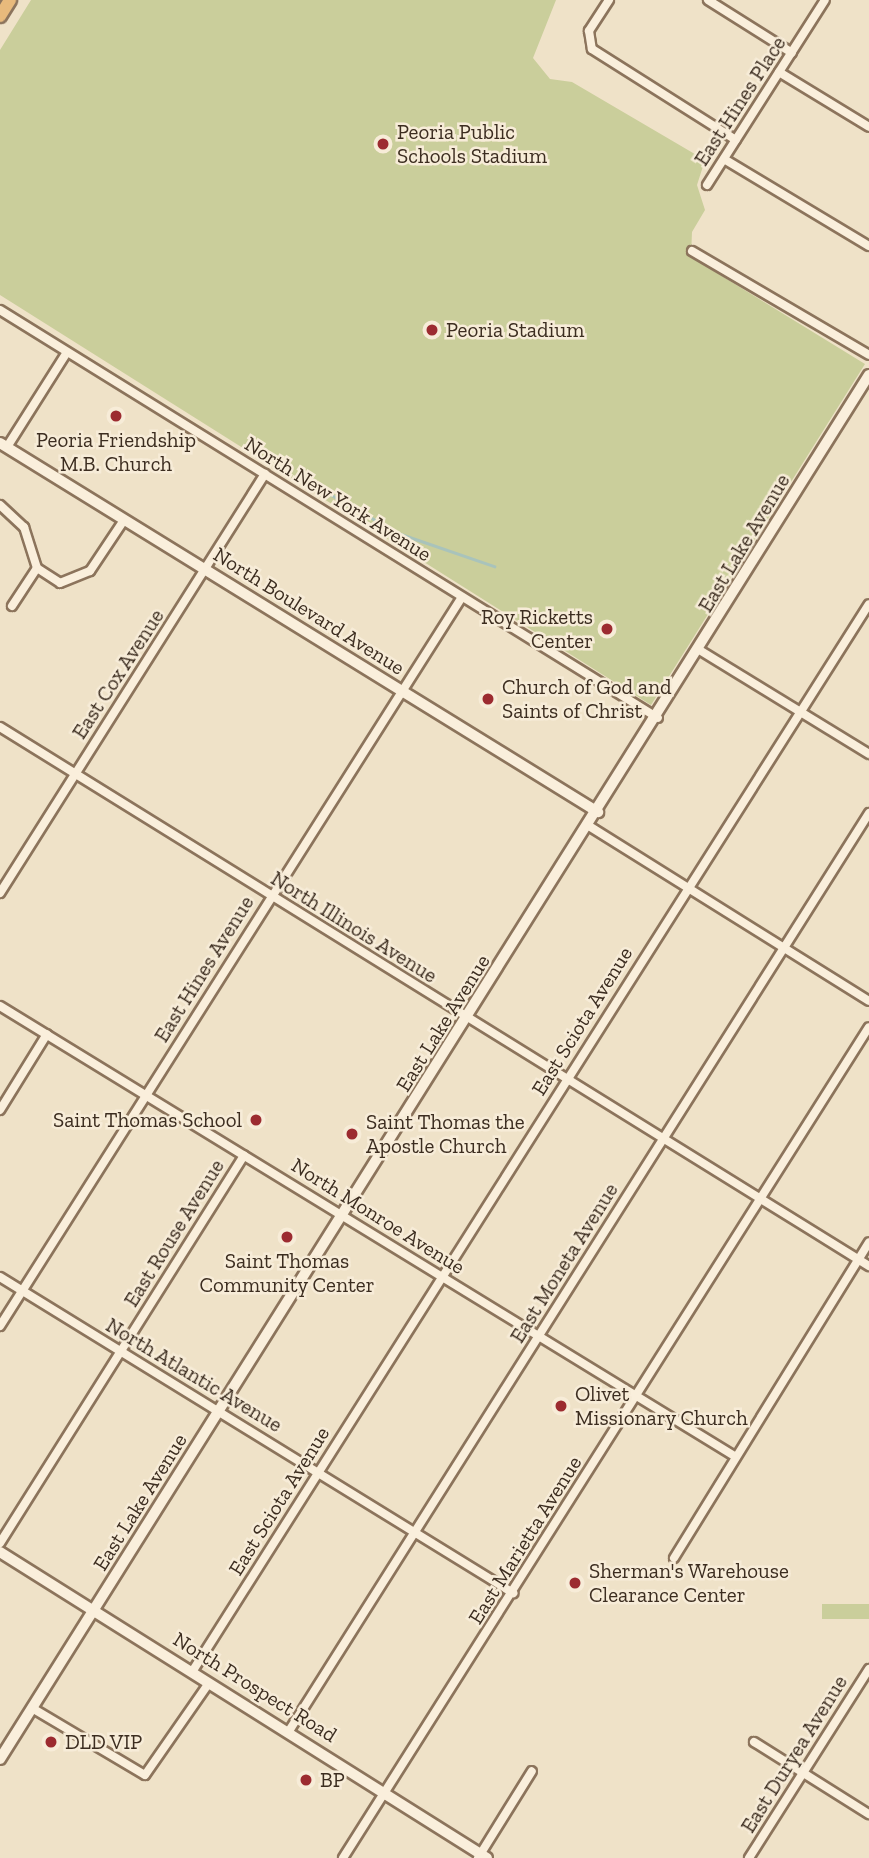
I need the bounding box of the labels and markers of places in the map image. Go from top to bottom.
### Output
place label: Peoria Public Schools Stadium [397,119,547,169]
marker: Peoria Public Schools Stadium [375,136,391,152]
place label: Peoria Stadium [446,317,584,343]
marker: Peoria Stadium [424,322,440,338]
marker: Peoria Friendship M.B. Church [108,408,124,424]
place label: Peoria Friendship M.B. Church [36,427,196,477]
place label: Roy Ricketts Center [481,604,593,654]
marker: Roy Ricketts Center [599,621,615,637]
place label: Church of God and Saints of Christ [502,674,672,724]
marker: Church of God and Saints of Christ [480,691,496,707]
place label: Saint Thomas School [53,1107,242,1133]
place label: Saint Thomas the Apostle Church [366,1109,525,1159]
marker: Saint Thomas School [248,1112,264,1128]
marker: Saint Thomas the Apostle Church [344,1126,360,1142]
marker: Saint Thomas Community Center [279,1229,295,1245]
place label: Saint Thomas Community Center [199,1248,375,1298]
place label: Olivet Missionary Church [575,1381,748,1431]
marker: Olivet Missionary Church [553,1398,569,1414]
place label: Sherman's Warehouse Clearance Center [589,1558,789,1608]
marker: Sherman's Warehouse Clearance Center [567,1575,583,1591]
place label: DLD VIP [65,1729,143,1755]
marker: DLD VIP [43,1734,59,1750]
place label: BP [320,1767,345,1793]
marker: BP [298,1772,314,1788]

